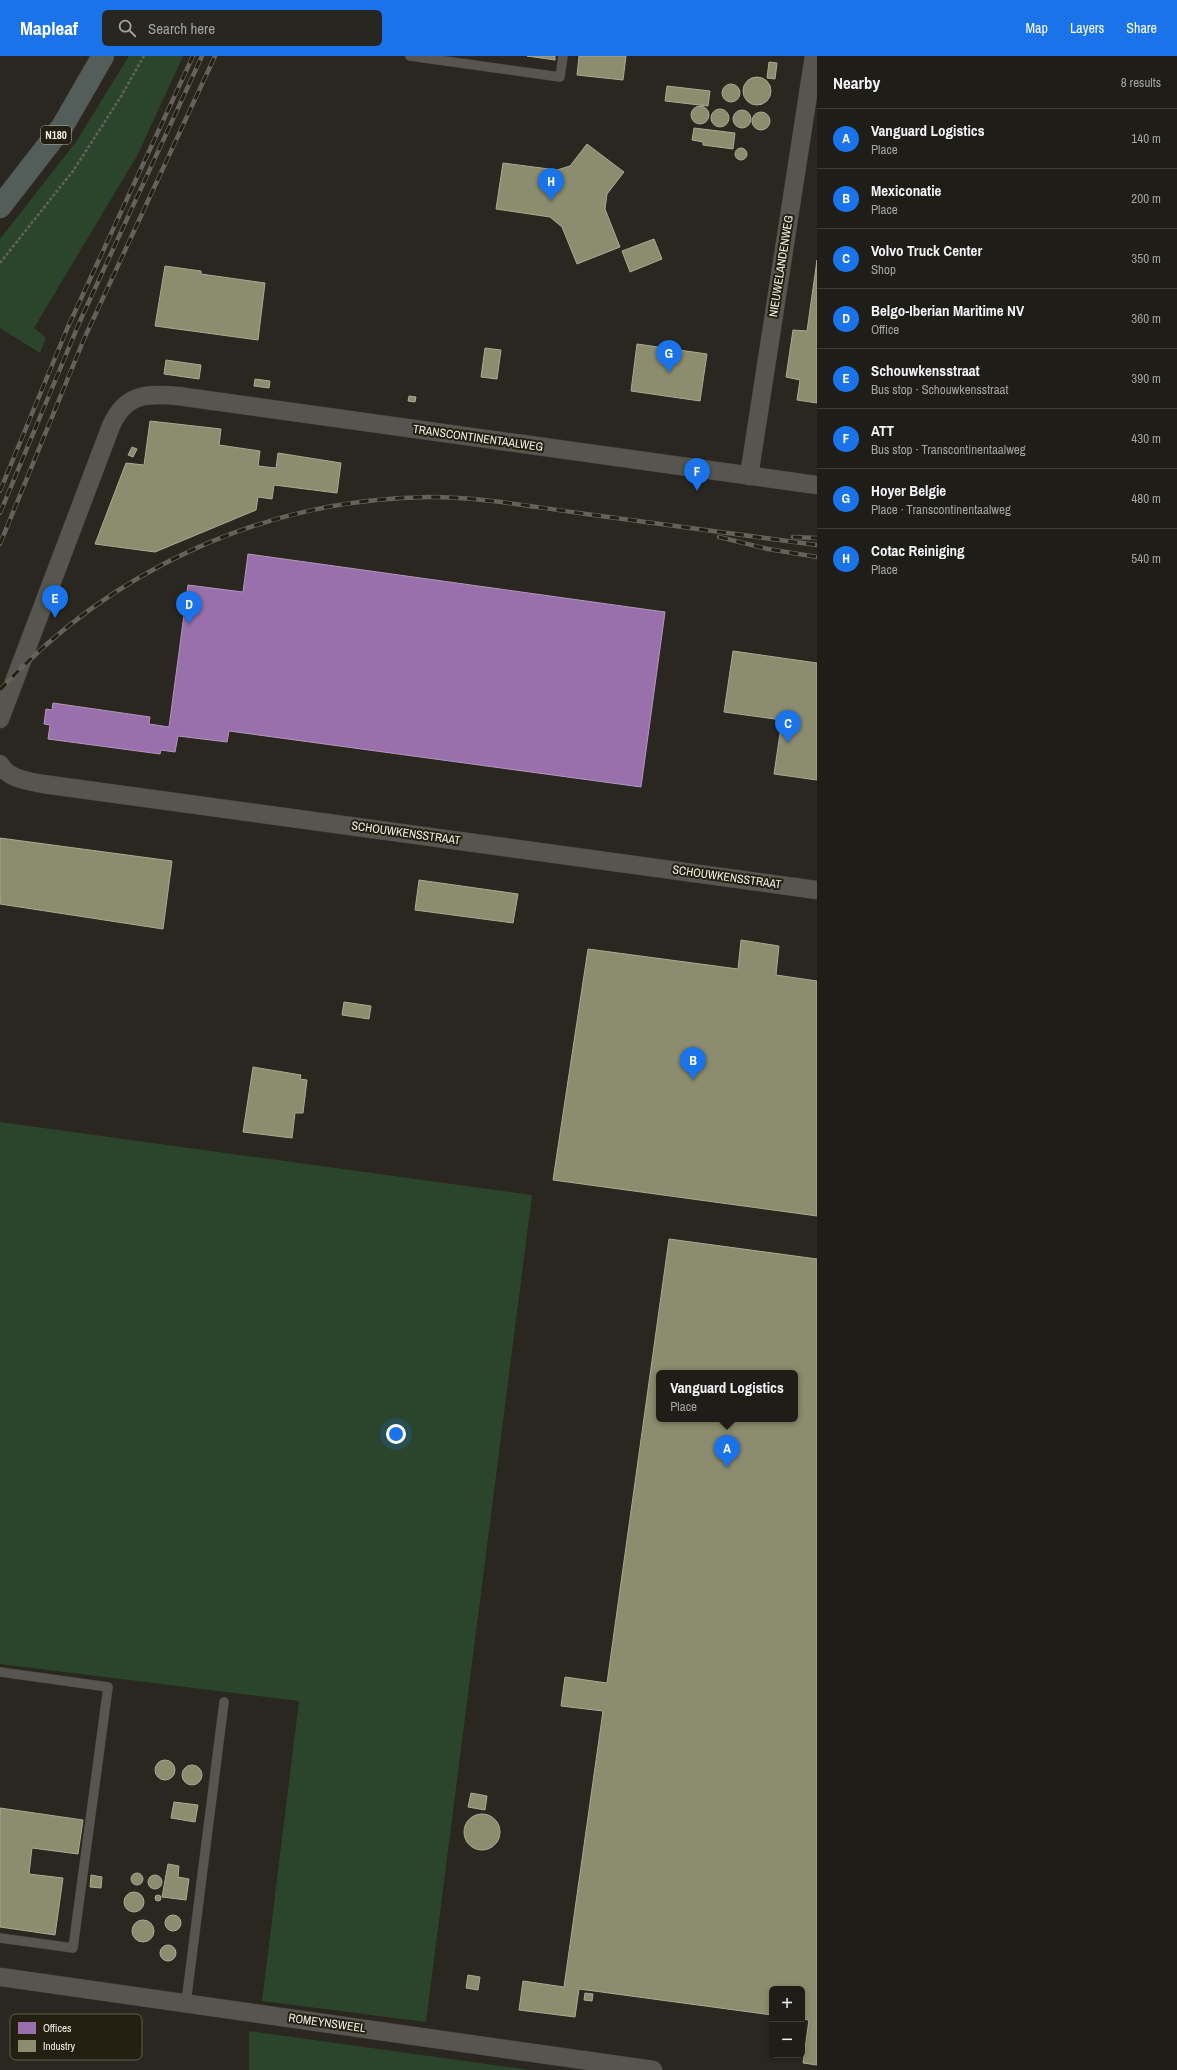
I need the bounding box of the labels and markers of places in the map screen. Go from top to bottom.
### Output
pin: H [538,168,564,201]
pin: G [656,340,682,373]
pin: F [684,458,710,491]
pin: E [42,585,68,618]
pin: D [176,591,202,624]
pin: C [775,710,801,743]
pin: B [680,1047,706,1080]
pin: A [714,1435,740,1468]

